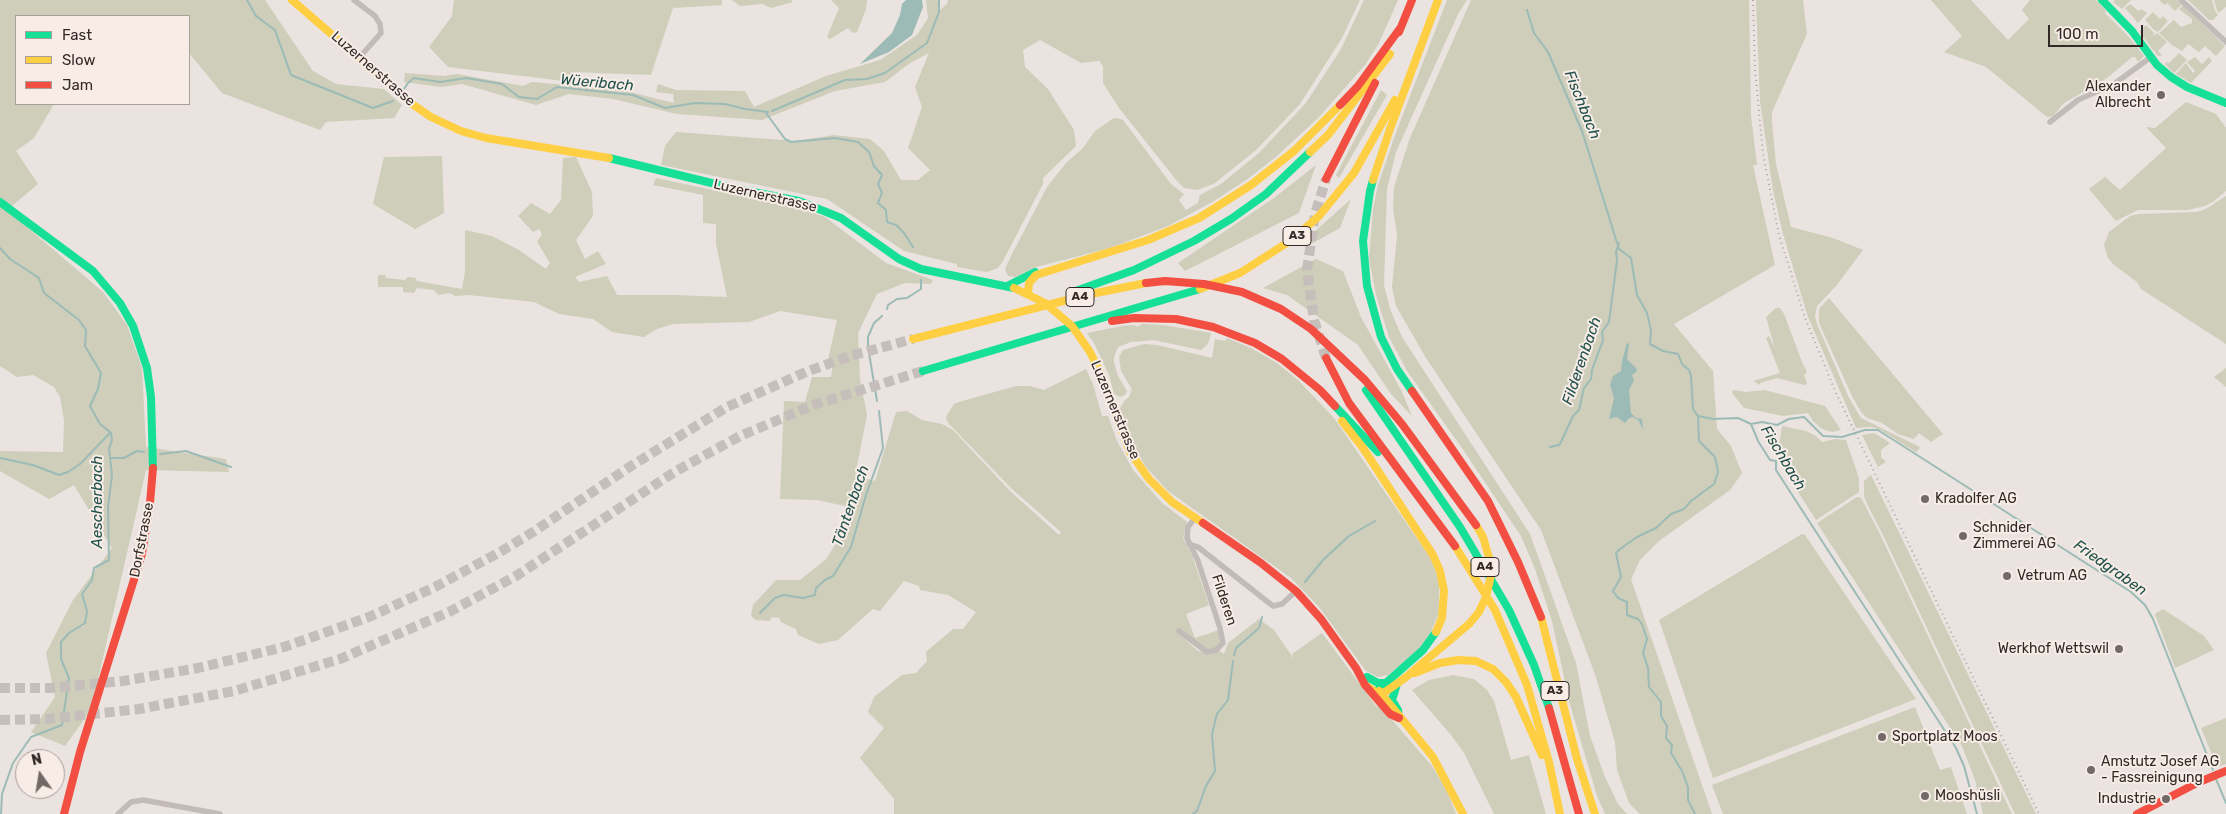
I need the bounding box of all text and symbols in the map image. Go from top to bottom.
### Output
legend [15,15,190,105]
scale bar [2051,15,2146,47]
text: 100 m [2056,25,2098,43]
text: Fast [62,26,92,44]
street label: Luzernerstrasse [328,28,418,110]
text: Slow [62,51,95,69]
water label: Fischbach [1560,68,1604,142]
water label: Wüeribach [560,71,634,95]
text: Jam [62,76,93,94]
place label: Alexander Albrecht [2085,79,2151,111]
marker: Alexander Albrecht [2155,89,2167,101]
street label: Luzernerstrasse [712,176,818,216]
road number: A3 [1283,227,1311,246]
road number: A4 [1066,288,1094,306]
water label: Filderenbach [1559,315,1605,407]
street label: Luzernerstrasse [1087,358,1143,462]
water label: Fischbach [1757,422,1809,494]
water label: Aescherbach [89,456,107,548]
water label: Täntenbach [829,463,873,549]
place label: Kradolfer AG [1935,491,2017,507]
marker: Kradolfer AG [1919,493,1931,505]
street label: Dorfstrasse [126,501,158,579]
place label: Schnider Zimmerei AG [1973,520,2056,552]
marker: Schnider Zimmerei AG [1957,530,1969,542]
water label: Friedgraben [2070,536,2150,600]
road number: A4 [1471,558,1499,576]
place label: Vetrum AG [2017,568,2087,584]
marker: Vetrum AG [2001,570,2013,582]
street label: Filderen [1208,572,1240,628]
place label: Werkhof Wettswil [1998,641,2109,657]
marker: Werkhof Wettswil [2113,643,2125,655]
road number: A3 [1541,681,1569,700]
place label: Sportplatz Moos [1892,729,1998,745]
marker: Sportplatz Moos [1876,731,1888,743]
north arrow [15,749,65,799]
text: N [30,750,44,769]
place label: Amstutz Josef AG - Fassreinigung [2101,754,2219,786]
marker: Amstutz Josef AG - Fassreinigung [2085,764,2097,776]
place label: Mooshüsli [1935,788,2000,804]
marker: Mooshüsli [1919,790,1931,802]
place label: Industrie [2098,791,2156,807]
marker: Industrie [2160,793,2172,805]

